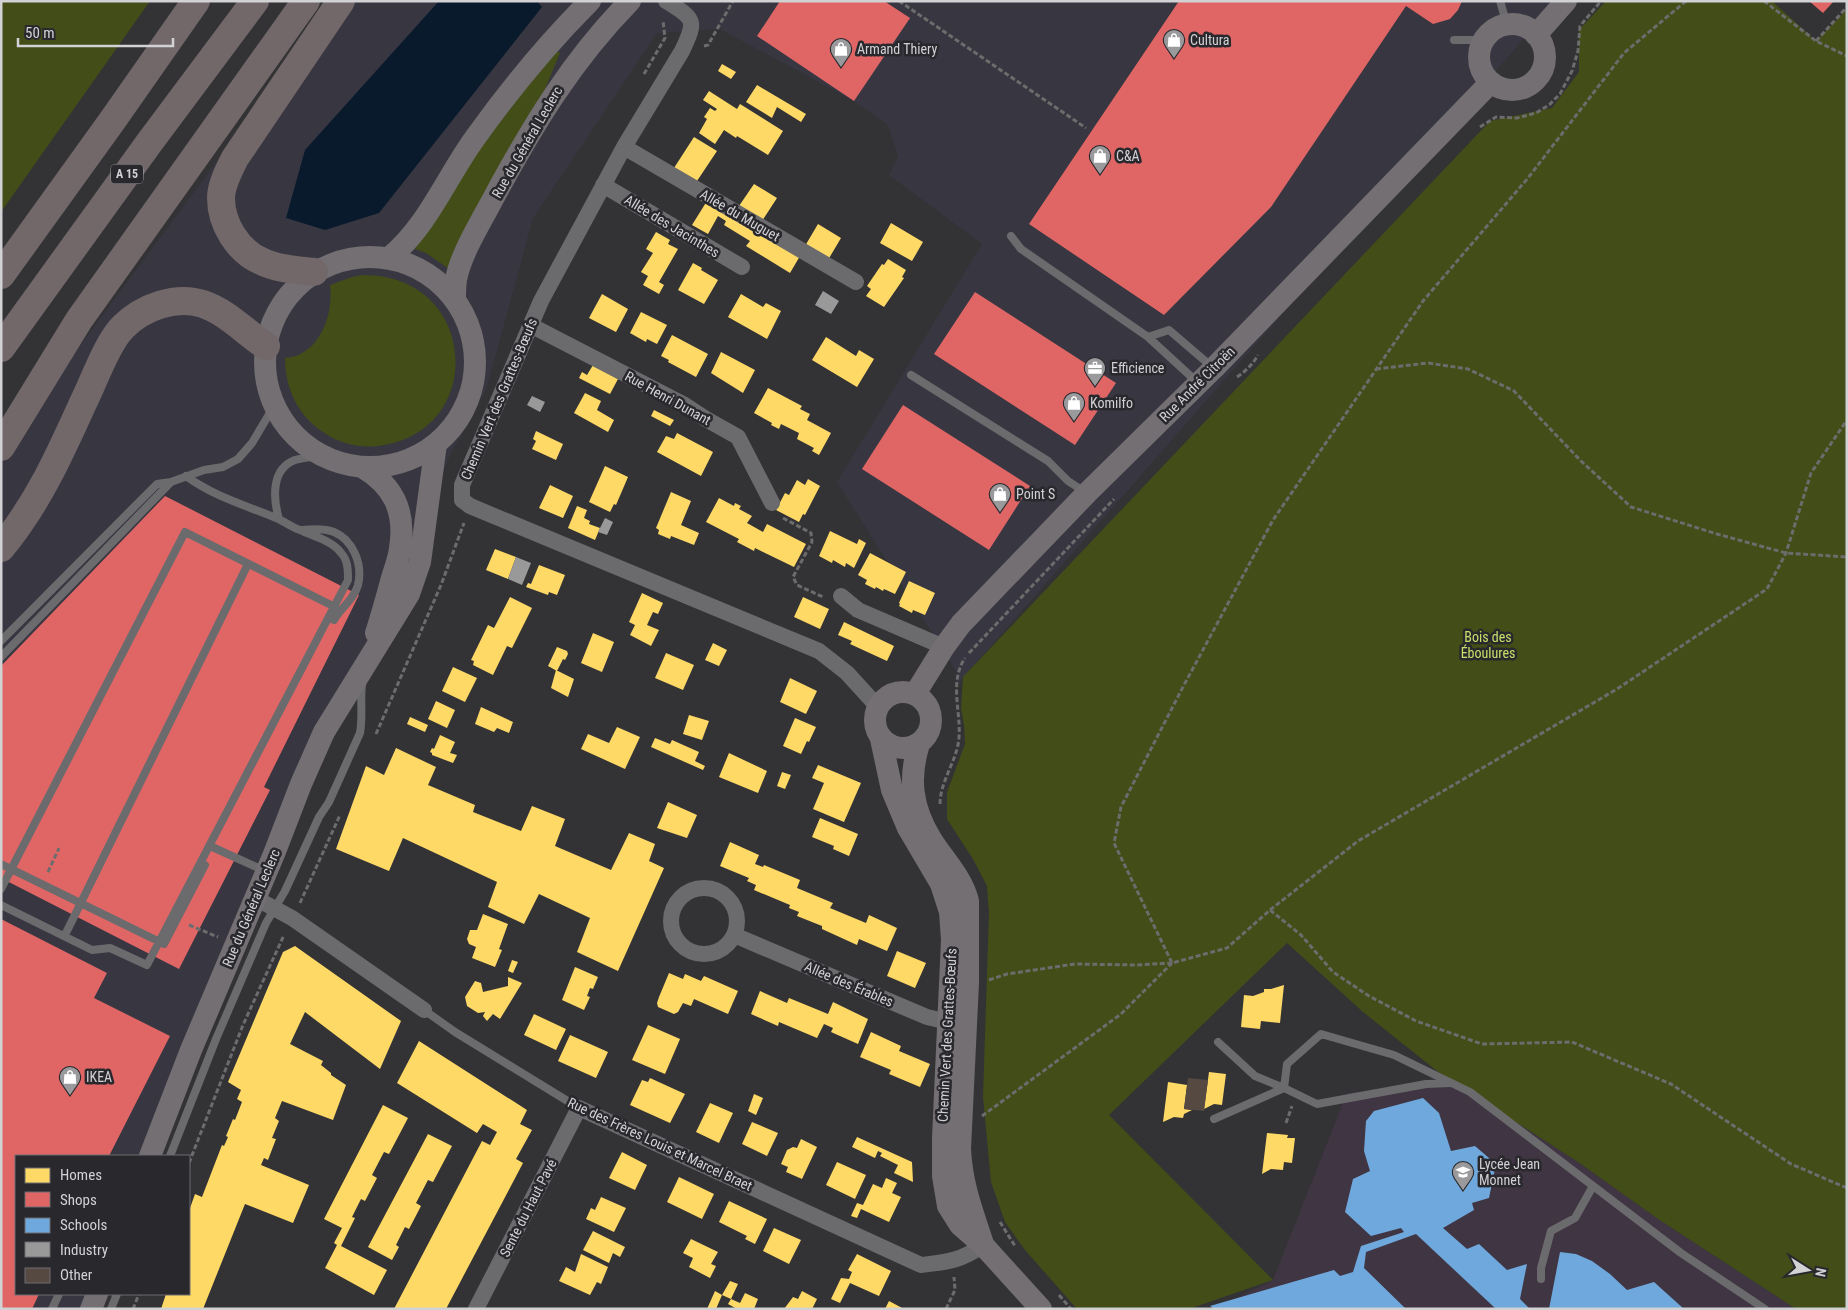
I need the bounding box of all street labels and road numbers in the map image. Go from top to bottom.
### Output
street label: Rue du Général Leclerc [489,83,565,201]
road number: A 15 [111,164,143,183]
street label: Allée du Muguet [697,186,783,244]
street label: Allée des Jacinthes [622,191,722,261]
street label: Chemin Vert des Grattes-Bœufs [458,316,540,482]
street label: Rue André Citroën [1156,343,1238,425]
street label: Rue Henri Dunant [622,368,714,428]
street label: Rue du Général Leclerc [219,847,283,969]
street label: Chemin Vert des Grattes-Bœufs [934,948,960,1122]
street label: Allée des Érables [802,957,896,1010]
street label: Rue des Frères Louis et Marcel Braet [565,1094,755,1194]
street label: Sente du Haut Pavé [496,1156,560,1260]

